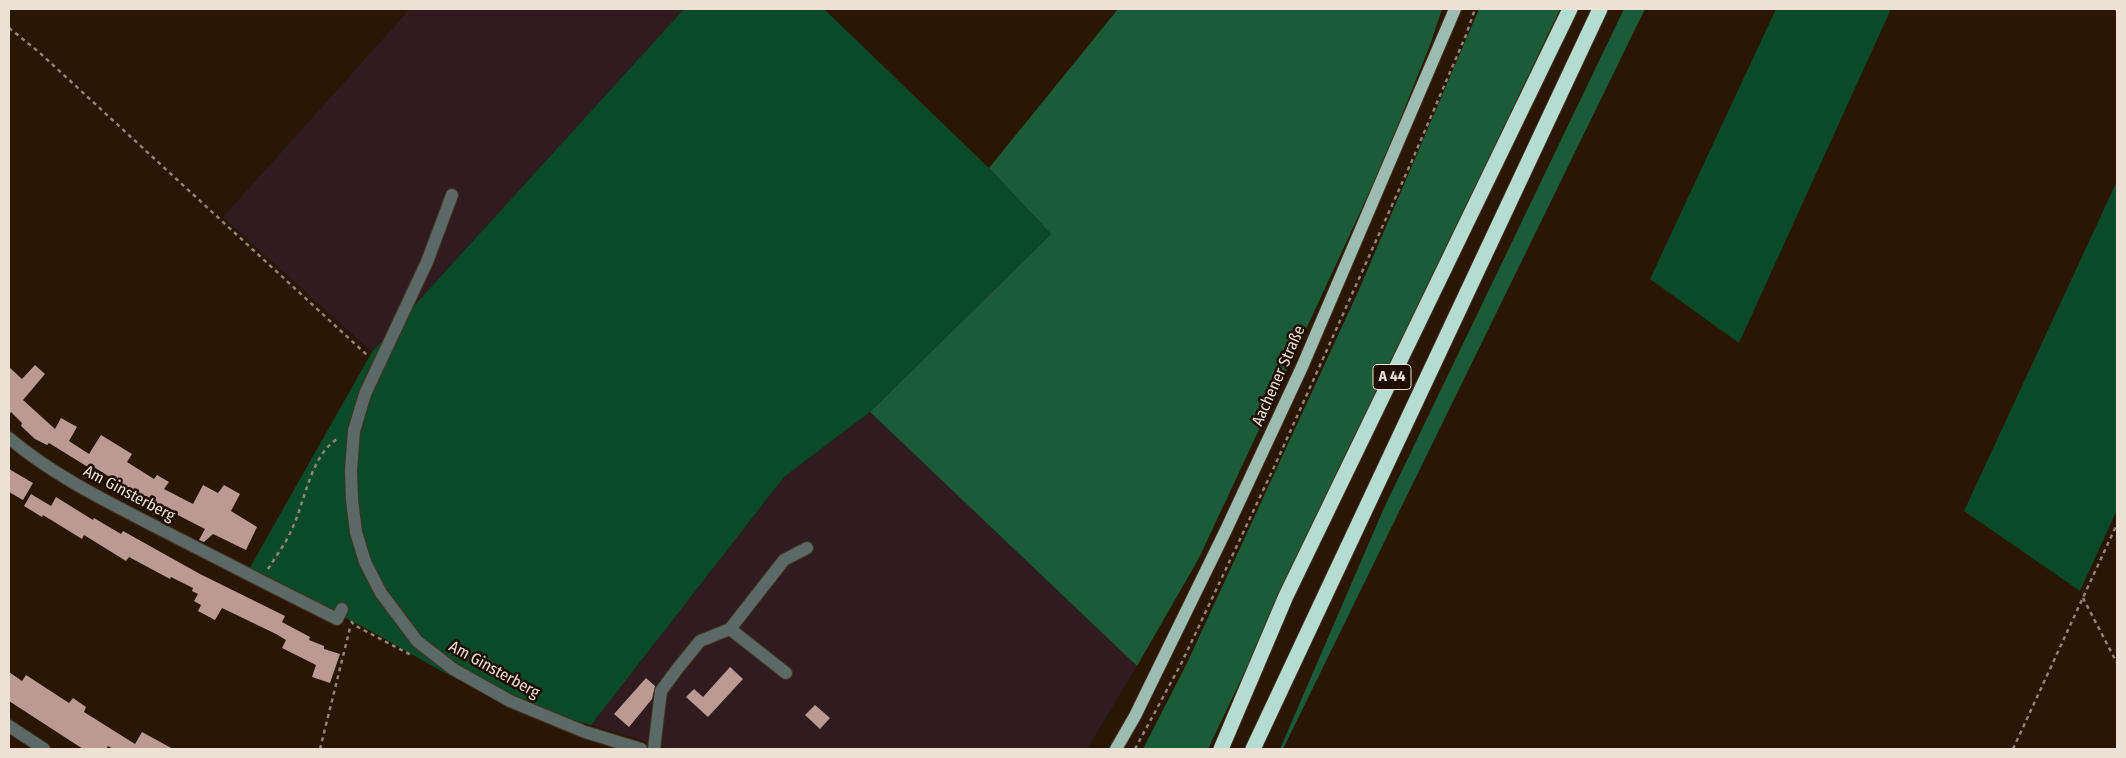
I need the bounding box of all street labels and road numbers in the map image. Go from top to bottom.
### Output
street label: Aachener Straße [1248,323,1310,429]
road number: A 44 [1373,364,1411,390]
street label: Am Ginsterberg [80,462,178,526]
street label: Am Ginsterberg [445,637,543,703]

